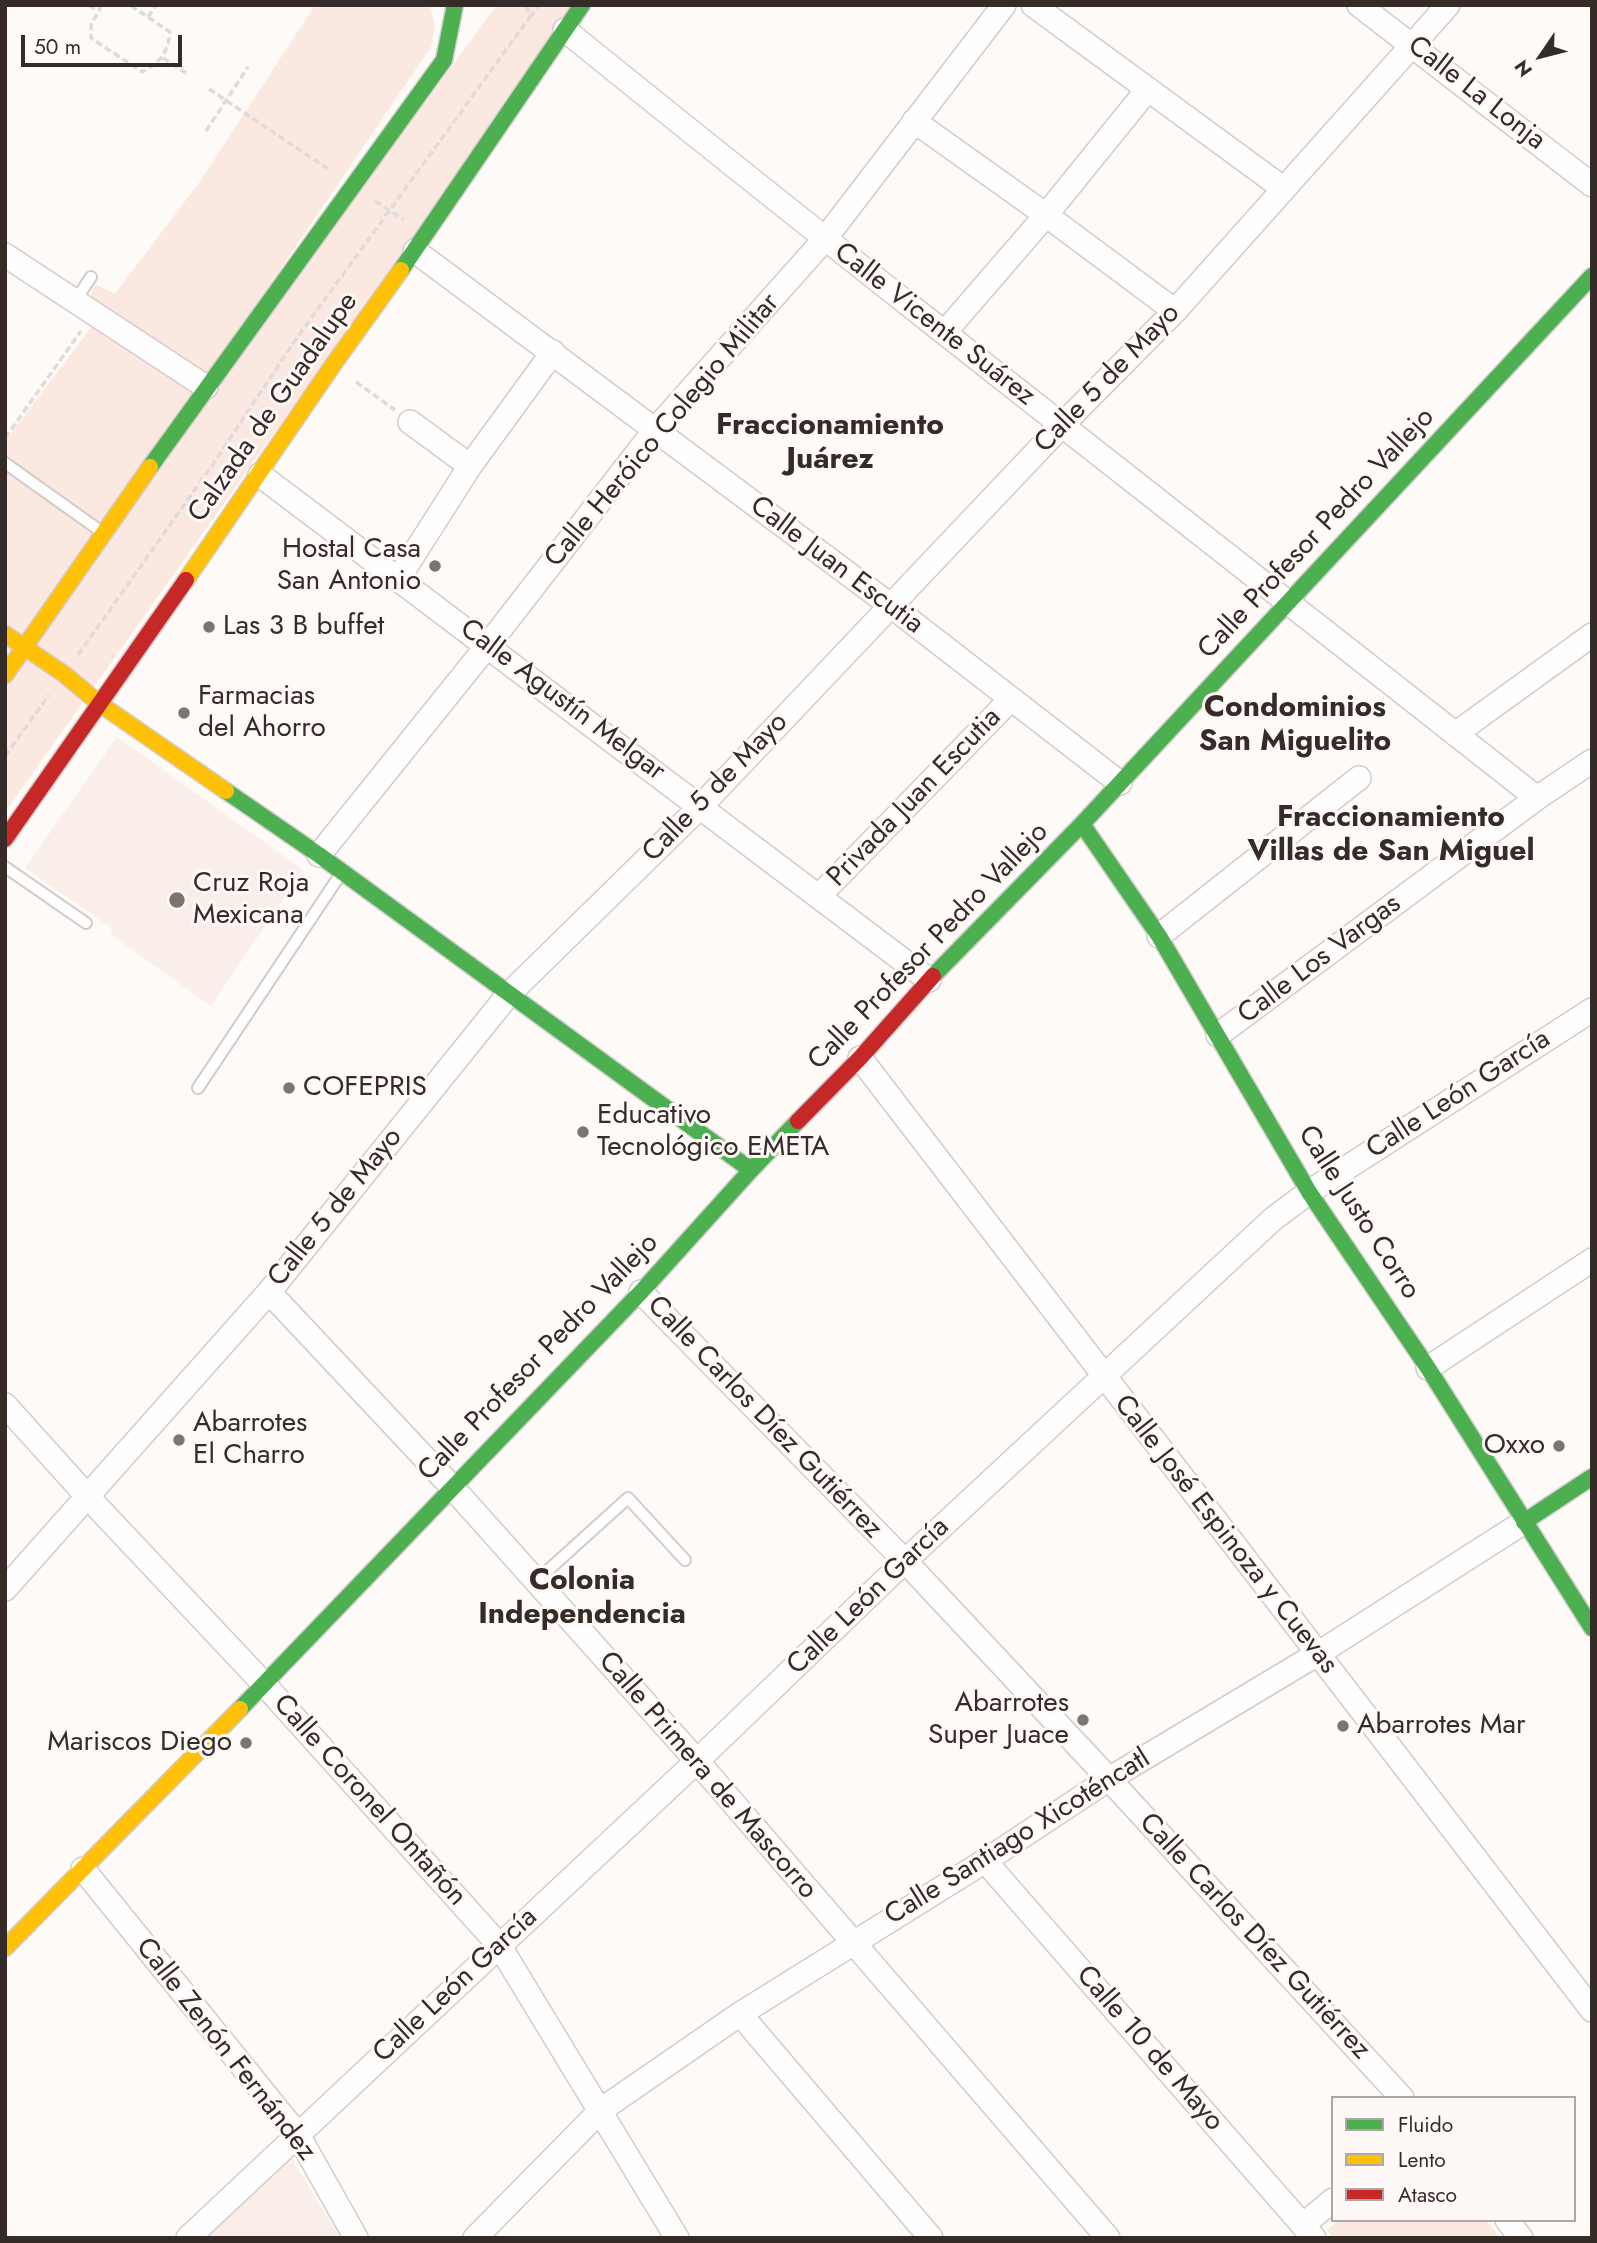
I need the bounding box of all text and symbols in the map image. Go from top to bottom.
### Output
scale bar [24,21,186,65]
north arrow [1506,21,1576,91]
street label: Calle La Lonja [1400,30,1552,158]
text: 50 m [34,32,81,62]
text: N [1508,54,1539,82]
street label: Calle Vicente Suárez [827,236,1041,414]
street label: Calzada de Guadalupe [182,287,366,529]
street label: Calle Heróico Colegio Militar [538,287,788,575]
street label: Calle 5 de Mayo [1028,297,1188,461]
street label: Calle Profesor Pedro Vallejo [1192,401,1442,667]
district label: Fraccionamiento Juárez [716,409,944,480]
street label: Calle Juan Escutia [743,490,929,642]
place label: Hostal Casa San Antonio [277,533,421,599]
marker: Hostal Casa San Antonio [427,558,443,574]
place label: Las 3 B buffet [223,610,384,644]
street label: Calle Agustín Melgar [453,613,671,789]
marker: Las 3 B buffet [201,619,217,635]
place label: Farmacias del Ahorro [198,680,326,746]
district label: Condominios San Miguelito [1199,691,1391,762]
street label: Privada Juan Escutia [821,702,1009,894]
marker: Farmacias del Ahorro [176,705,192,721]
street label: Calle 5 de Mayo [636,706,796,870]
district label: Fraccionamiento Villas de San Miguel [1247,801,1535,872]
street label: Calle Profesor Pedro Vallejo [802,816,1056,1078]
place label: Cruz Roja Mexicana [193,867,309,933]
street label: Calle Los Vargas [1232,888,1408,1032]
marker: Cruz Roja Mexicana [167,890,187,910]
street label: Calle León García [1361,1023,1557,1167]
place label: COFEPRIS [303,1071,427,1105]
marker: COFEPRIS [281,1080,297,1096]
place label: Educativo Tecnológico EMETA [597,1099,829,1165]
street label: Calle Justo Corro [1289,1120,1427,1306]
street label: Calle 5 de Mayo [262,1122,410,1294]
marker: Educativo Tecnológico EMETA [575,1124,591,1140]
street label: Calle Profesor Pedro Vallejo [412,1227,666,1489]
street label: Calle Carlos Díez Gutiérrez [639,1290,889,1546]
street label: Calle José Espinoza y Cuevas [1106,1389,1344,1681]
place label: Abarrotes El Charro [193,1407,307,1473]
place label: Oxxo [1484,1429,1545,1463]
marker: Abarrotes El Charro [171,1432,187,1448]
marker: Oxxo [1551,1438,1567,1454]
street label: Calle León García [781,1511,957,1683]
district label: Colonia Independencia [478,1564,686,1634]
street label: Calle Primera de Mascorro [590,1645,824,1907]
place label: Abarrotes Super Juace [928,1687,1069,1753]
street label: Calle Coronel Ontañón [265,1688,473,1914]
place label: Abarrotes Mar [1357,1709,1526,1743]
marker: Abarrotes Super Juace [1075,1712,1091,1728]
marker: Abarrotes Mar [1335,1718,1351,1734]
place label: Mariscos Diego [47,1726,232,1760]
marker: Mariscos Diego [238,1735,254,1751]
street label: Calle Santiago Xicoténcatl [879,1743,1157,1933]
street label: Calle Carlos Díez Gutiérrez [1131,1807,1377,2067]
street label: Calle León García [367,1901,545,2071]
street label: Calle Zenón Fernández [128,1932,322,2168]
street label: Calle 10 de Mayo [1068,1959,1230,2139]
legend [1331,2096,1576,2222]
text: Fluido [1398,2110,1453,2140]
text: Lento [1398,2145,1446,2175]
text: Atasco [1398,2180,1457,2210]

